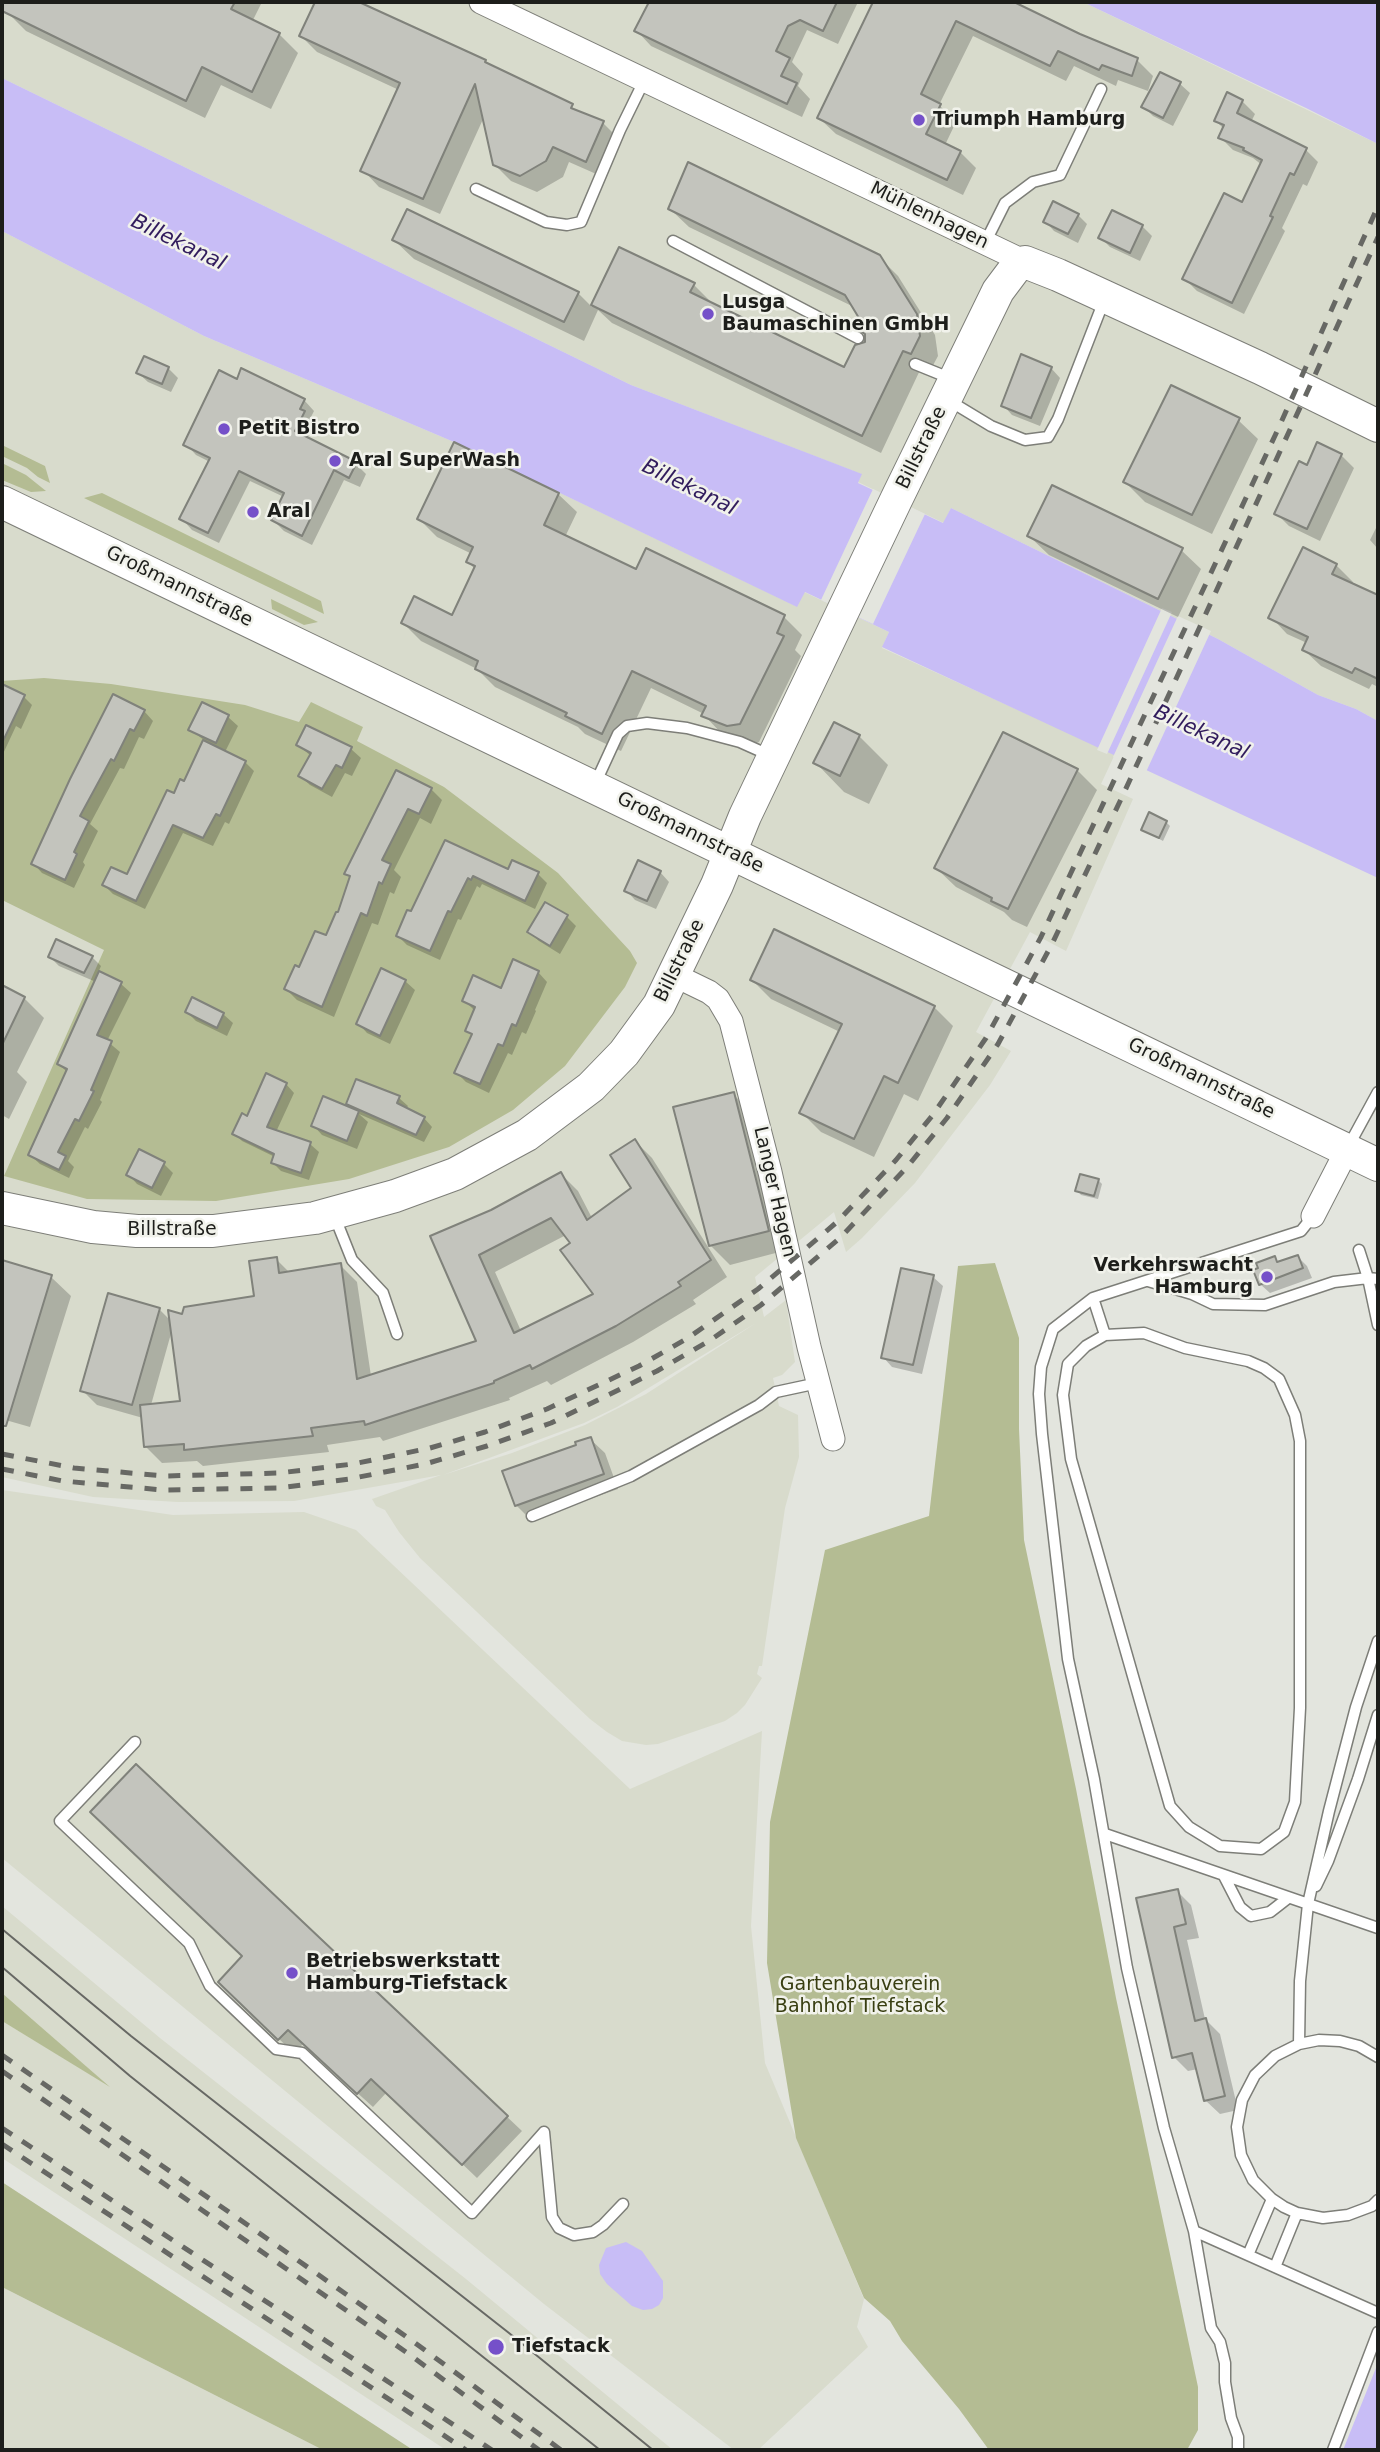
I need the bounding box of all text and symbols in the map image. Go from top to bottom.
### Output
place label: Triumph Hamburg [933,109,1125,131]
marker: Triumph Hamburg [911,112,927,128]
street label: Mühlenhagen [866,177,992,255]
water label: Billekanal [127,209,229,277]
place label: Lusga Baumaschinen GmbH [722,292,950,336]
marker: Lusga Baumaschinen GmbH [700,306,716,322]
street label: Billstraße [892,403,952,493]
place label: Petit Bistro [238,418,360,440]
marker: Petit Bistro [216,421,232,437]
place label: Aral SuperWash [349,450,520,472]
marker: Aral SuperWash [327,453,343,469]
water label: Billekanal [638,454,740,522]
place label: Aral [267,501,310,523]
marker: Aral [245,504,261,520]
street label: Großmannstraße [102,542,256,632]
water label: Billekanal [1150,700,1252,766]
street label: Großmannstraße [613,788,767,878]
street label: Billstraße [650,916,710,1006]
street label: Großmannstraße [1124,1034,1278,1124]
street label: Langer Hagen [748,1124,800,1260]
street label: Billstraße [127,1219,217,1241]
place label: Verkehrswacht Hamburg [1094,1255,1253,1299]
marker: Verkehrswacht Hamburg [1259,1269,1275,1285]
place label: Betriebswerkstatt Hamburg-Tiefstack [306,1951,507,1995]
marker: Betriebswerkstatt Hamburg-Tiefstack [284,1965,300,1981]
park label: Gartenbauverein Bahnhof Tiefstack [775,1974,945,2018]
place label: Tiefstack [512,2336,610,2358]
marker: Tiefstack [486,2337,506,2357]

